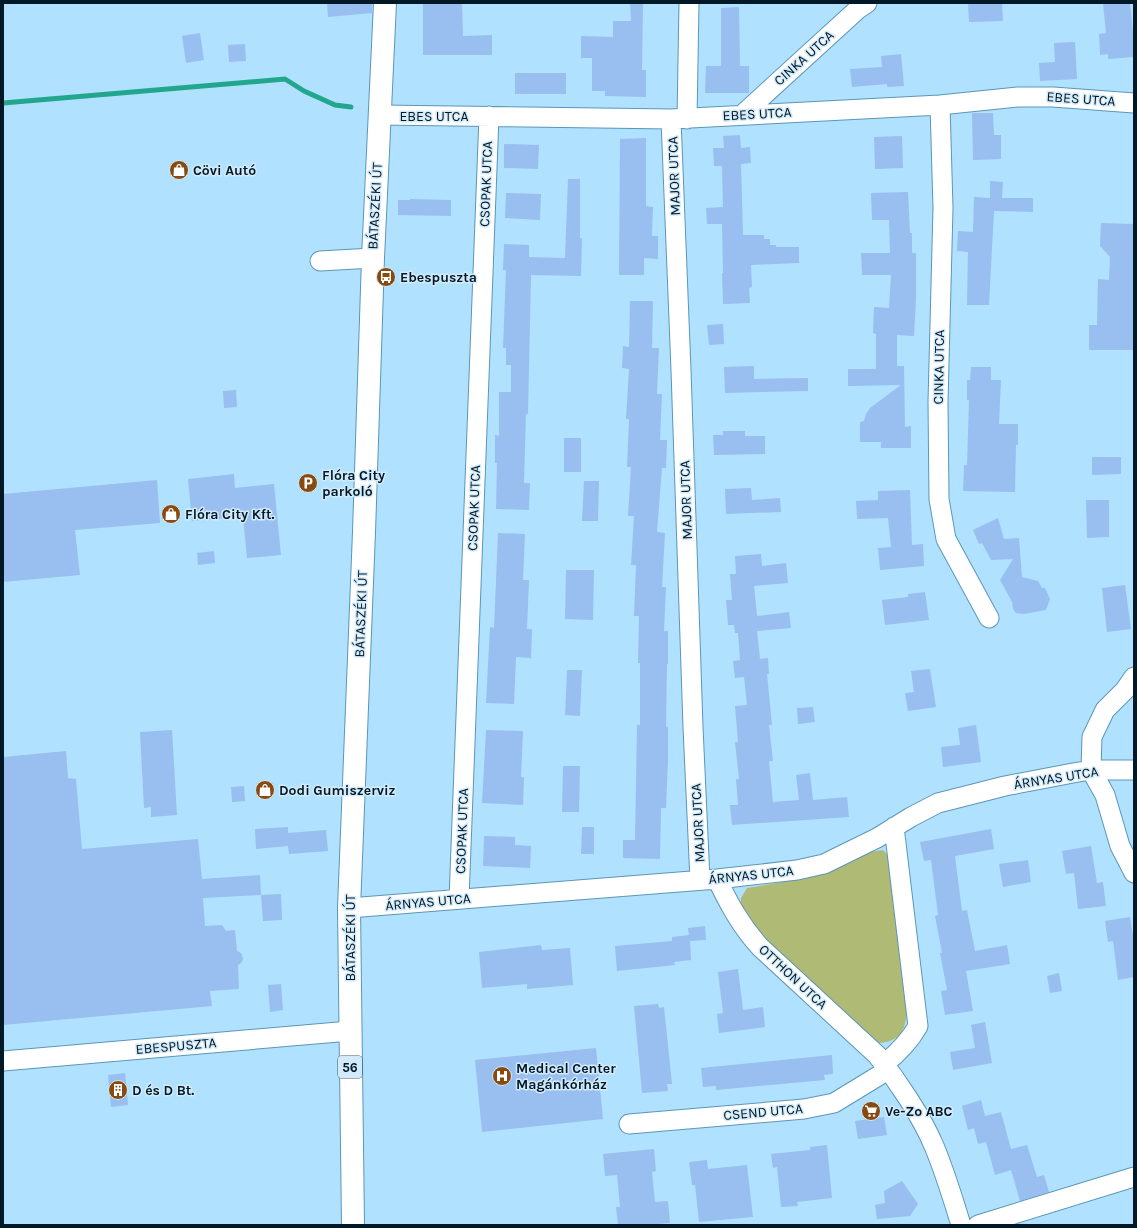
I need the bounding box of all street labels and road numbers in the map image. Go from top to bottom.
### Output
street label: CINKA UTCA [771,27,837,89]
street label: EBES UTCA [1046,88,1116,110]
street label: EBES UTCA [722,104,792,124]
street label: EBES UTCA [400,108,469,125]
street label: MAJOR UTCA [664,136,684,216]
street label: CSOPAK UTCA [476,141,496,227]
street label: BÁTASZÉKI ÚT [363,162,386,250]
street label: CINKA UTCA [930,329,948,405]
street label: MAJOR UTCA [676,460,696,540]
street label: CSOPAK UTCA [464,465,484,551]
street label: BÁTASZÉKI ÚT [350,570,371,658]
street label: ÁRNYAS UTCA [1012,762,1100,793]
street label: MAJOR UTCA [687,783,709,863]
street label: CSOPAK UTCA [452,788,472,874]
street label: ÁRNYAS UTCA [707,861,794,888]
street label: ÁRNYAS UTCA [385,889,471,914]
street label: BÁTASZÉKI ÚT [341,894,359,982]
street label: OTTHON UTCA [755,941,831,1013]
street label: EBESPUSZTA [135,1034,217,1058]
road number: 56 [338,1056,362,1078]
street label: CSEND UTCA [722,1100,804,1124]

